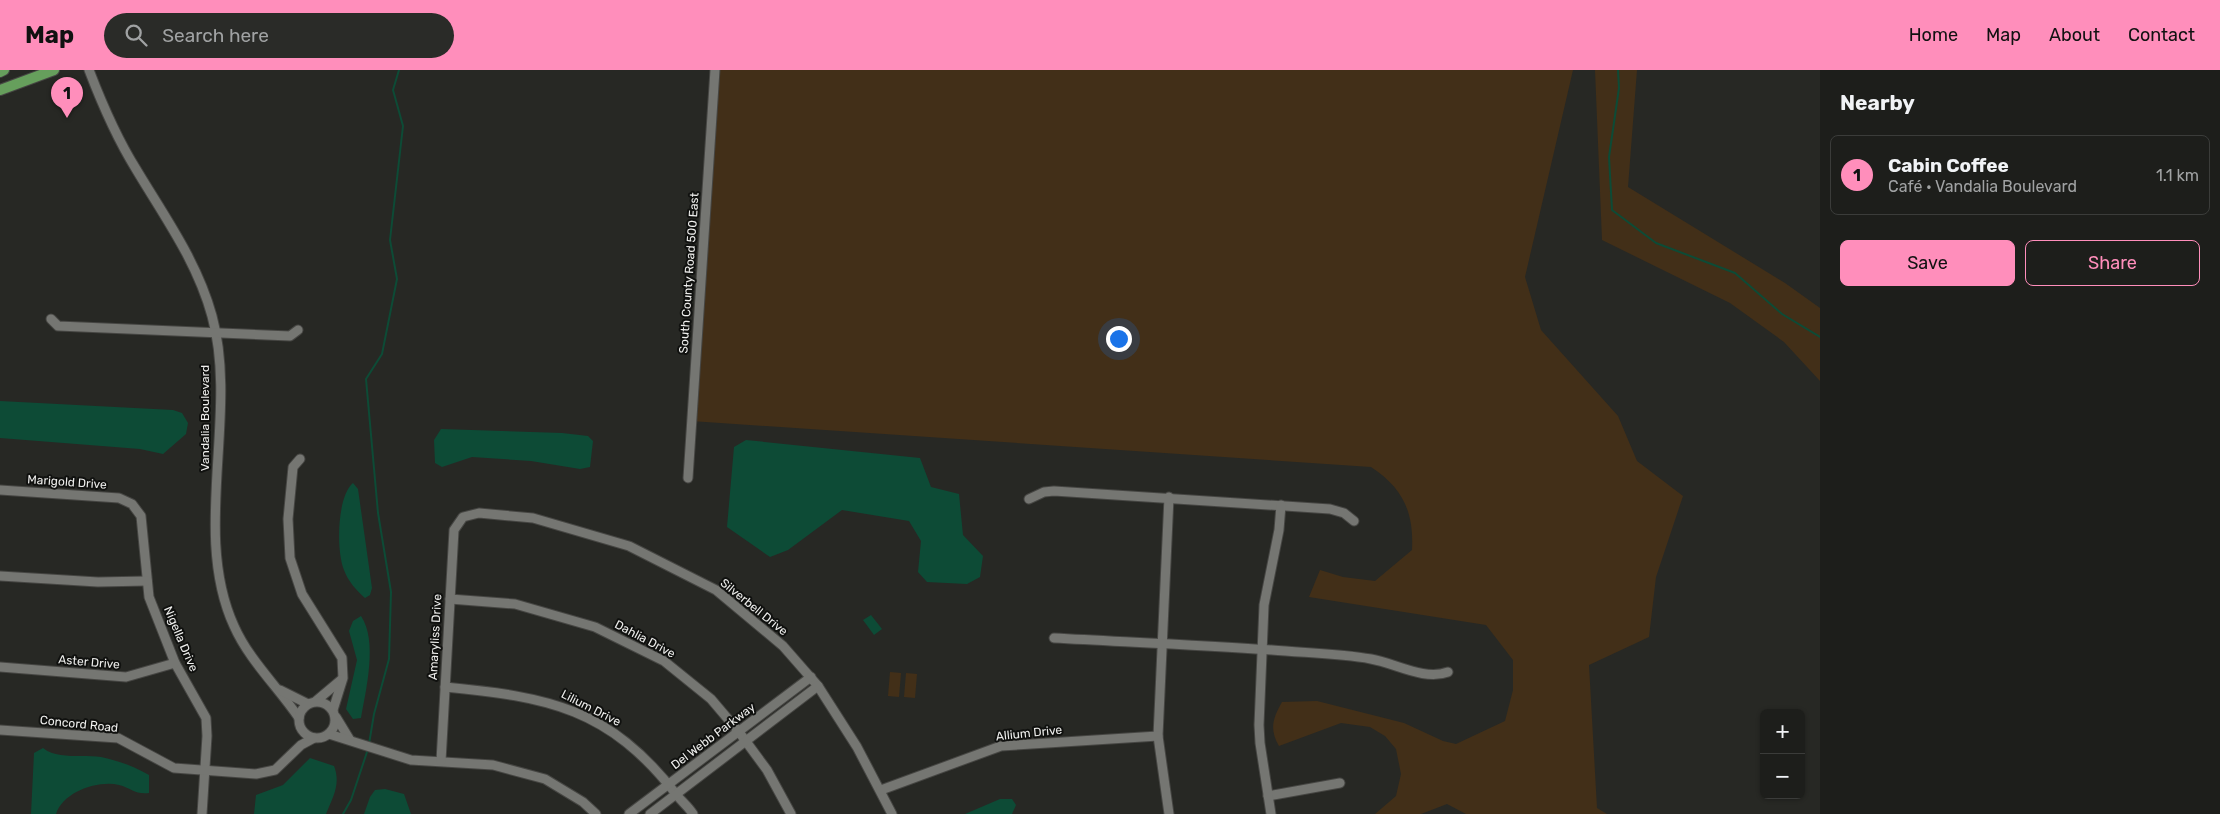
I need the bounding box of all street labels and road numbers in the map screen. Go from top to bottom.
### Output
street label: South County Road 500 East [676,192,702,354]
street label: Vandalia Boulevard [198,365,212,471]
street label: Marigold Drive [27,472,107,492]
street label: Silverbell Drive [718,576,791,639]
street label: Amaryliss Drive [426,593,444,681]
street label: Nigella Drive [161,604,201,674]
street label: Dahlia Drive [612,617,678,661]
street label: Aster Drive [58,652,121,672]
street label: Lilium Drive [559,687,623,729]
street label: Del Webb Parkway [668,700,758,772]
street label: Concord Road [39,713,119,735]
street label: Allium Drive [995,723,1063,743]

